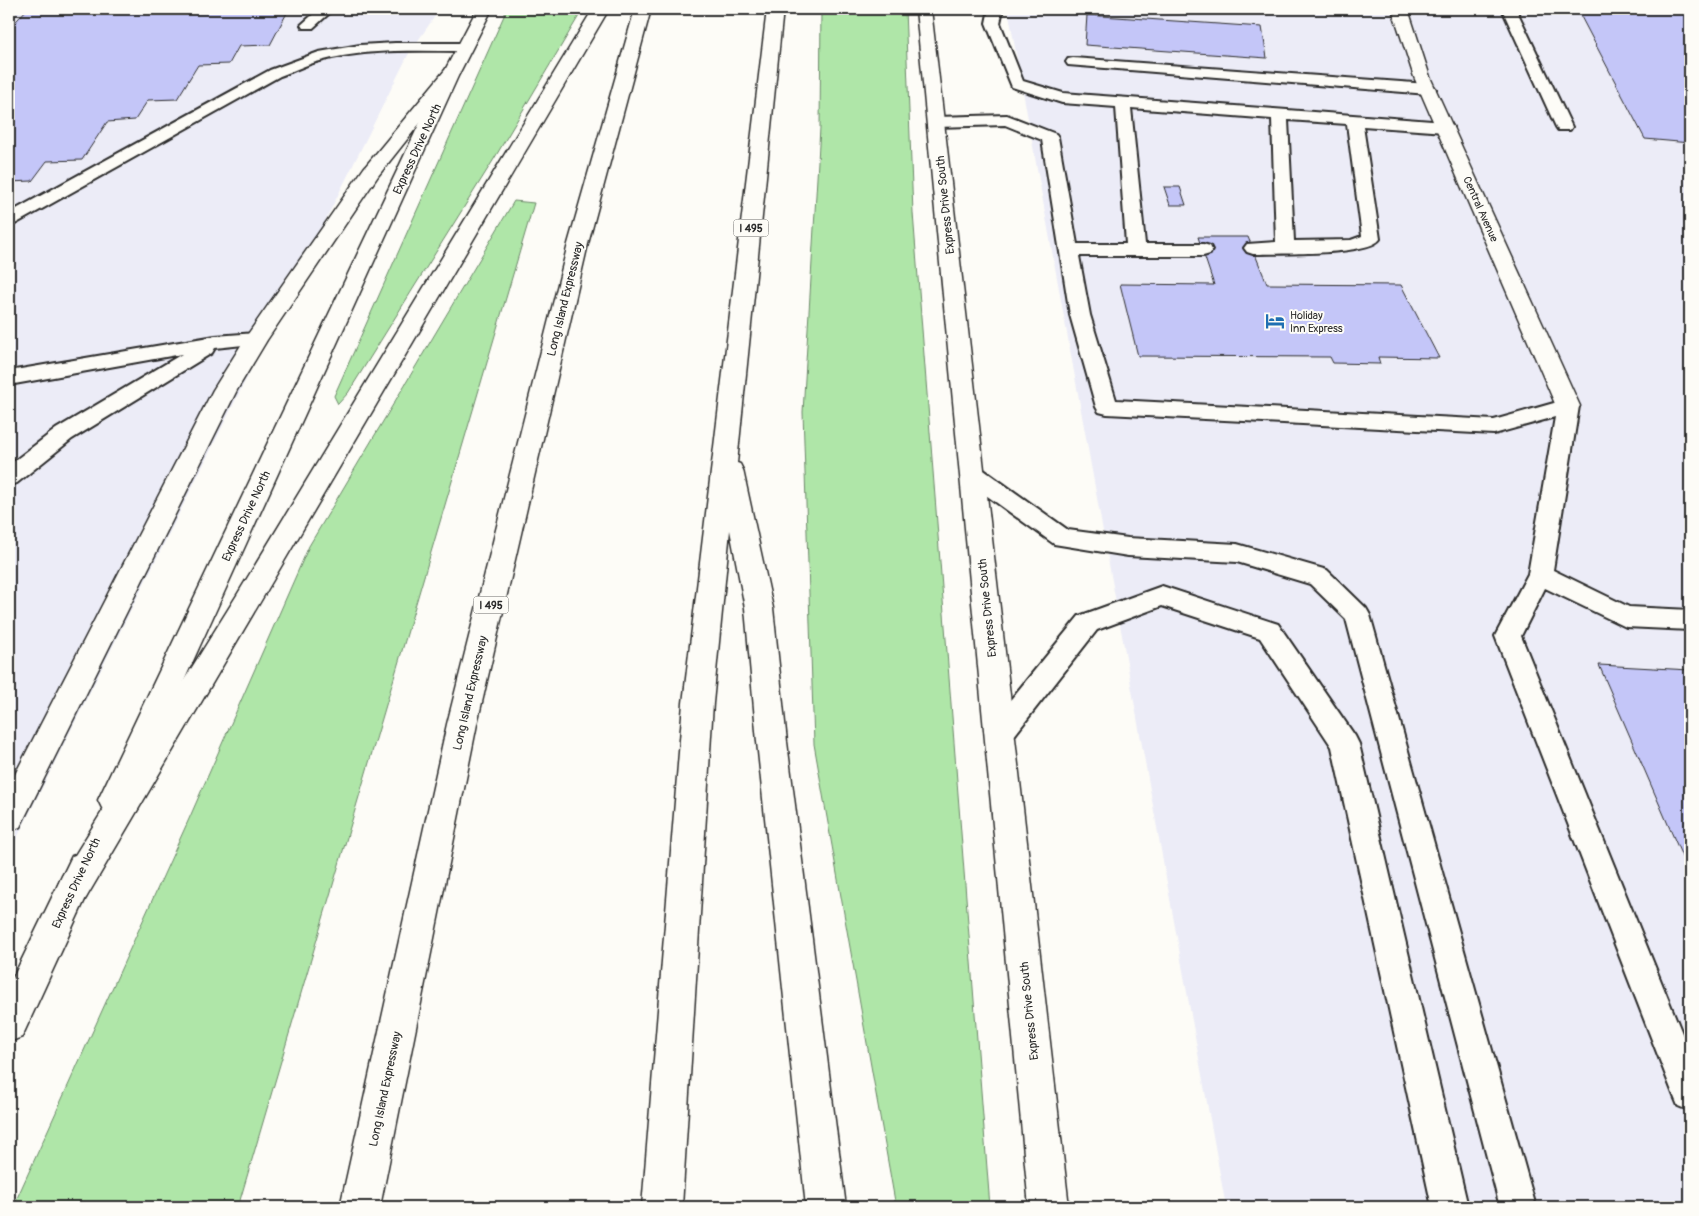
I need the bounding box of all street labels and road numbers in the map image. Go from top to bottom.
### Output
street label: Express Drive North [390,101,445,197]
street label: Express Drive South [933,155,958,255]
street label: Central Avenue [1460,174,1501,245]
road number: I 495 [734,220,768,237]
street label: Long Island Expressway [544,240,587,358]
street label: Express Drive North [219,468,274,564]
street label: Express Drive South [975,558,1000,658]
road number: I 495 [474,596,508,614]
street label: Long Island Expressway [450,634,491,752]
street label: Express Drive North [49,835,104,931]
street label: Express Drive South [1017,961,1042,1061]
street label: Long Island Expressway [366,1030,405,1148]

